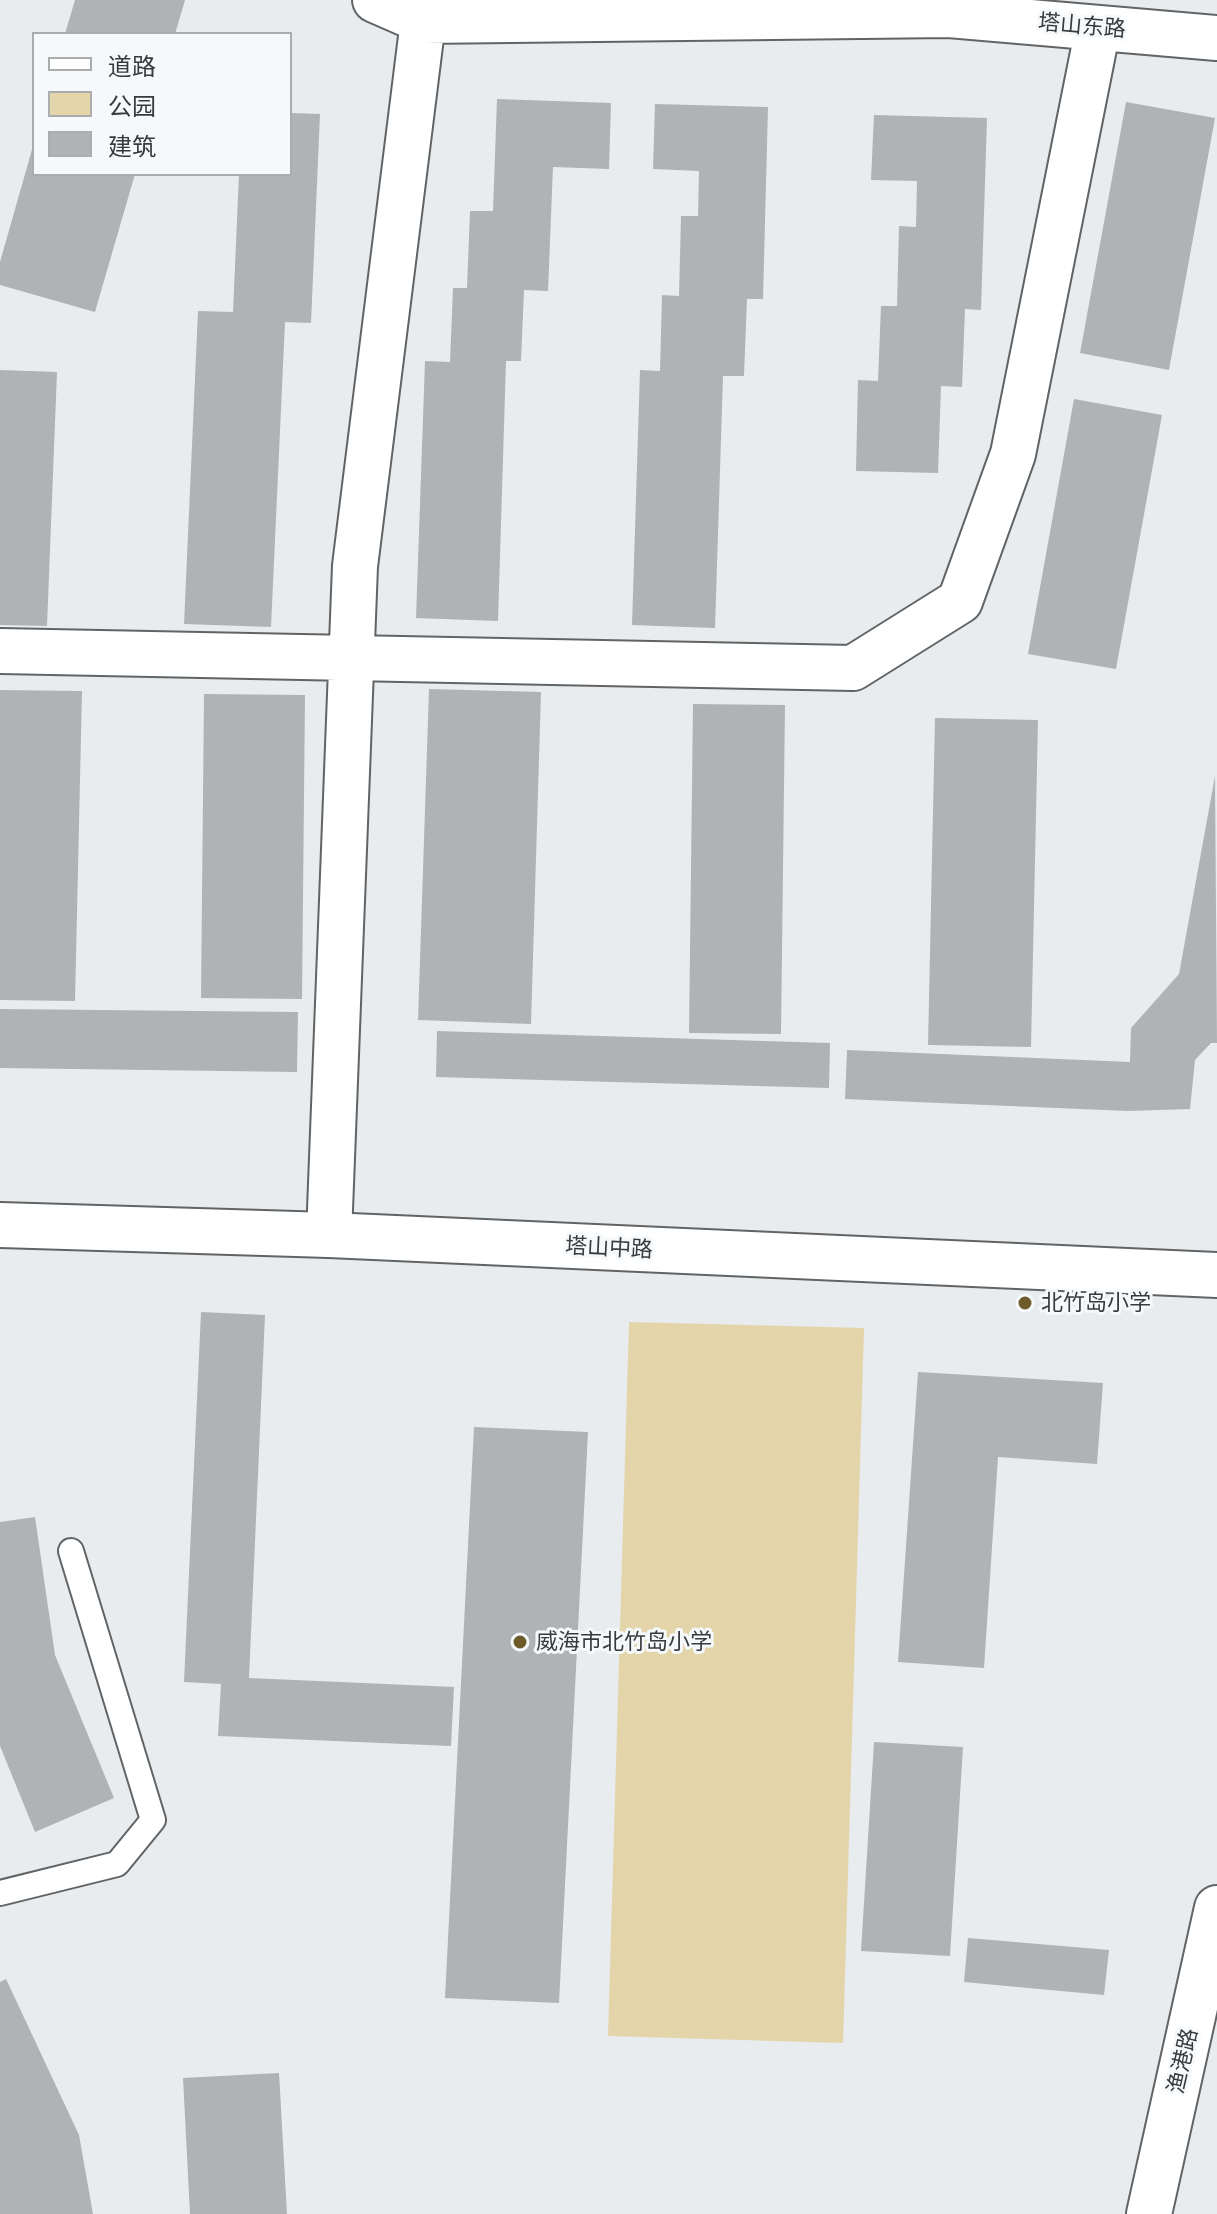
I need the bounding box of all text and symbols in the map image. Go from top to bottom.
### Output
street label: 塔山东路 [1037,9,1127,43]
legend [32,32,292,176]
text: 道路 [108,51,156,80]
text: 公园 [108,91,156,120]
text: 建筑 [108,131,156,160]
street label: 塔山中路 [564,1233,654,1263]
place label: 北竹岛小学 [1041,1290,1151,1316]
marker: 北竹岛小学 [1016,1294,1034,1312]
place label: 威海市北竹岛小学 [536,1629,712,1655]
marker: 威海市北竹岛小学 [511,1633,529,1651]
street label: 渔港路 [1163,2026,1203,2096]

